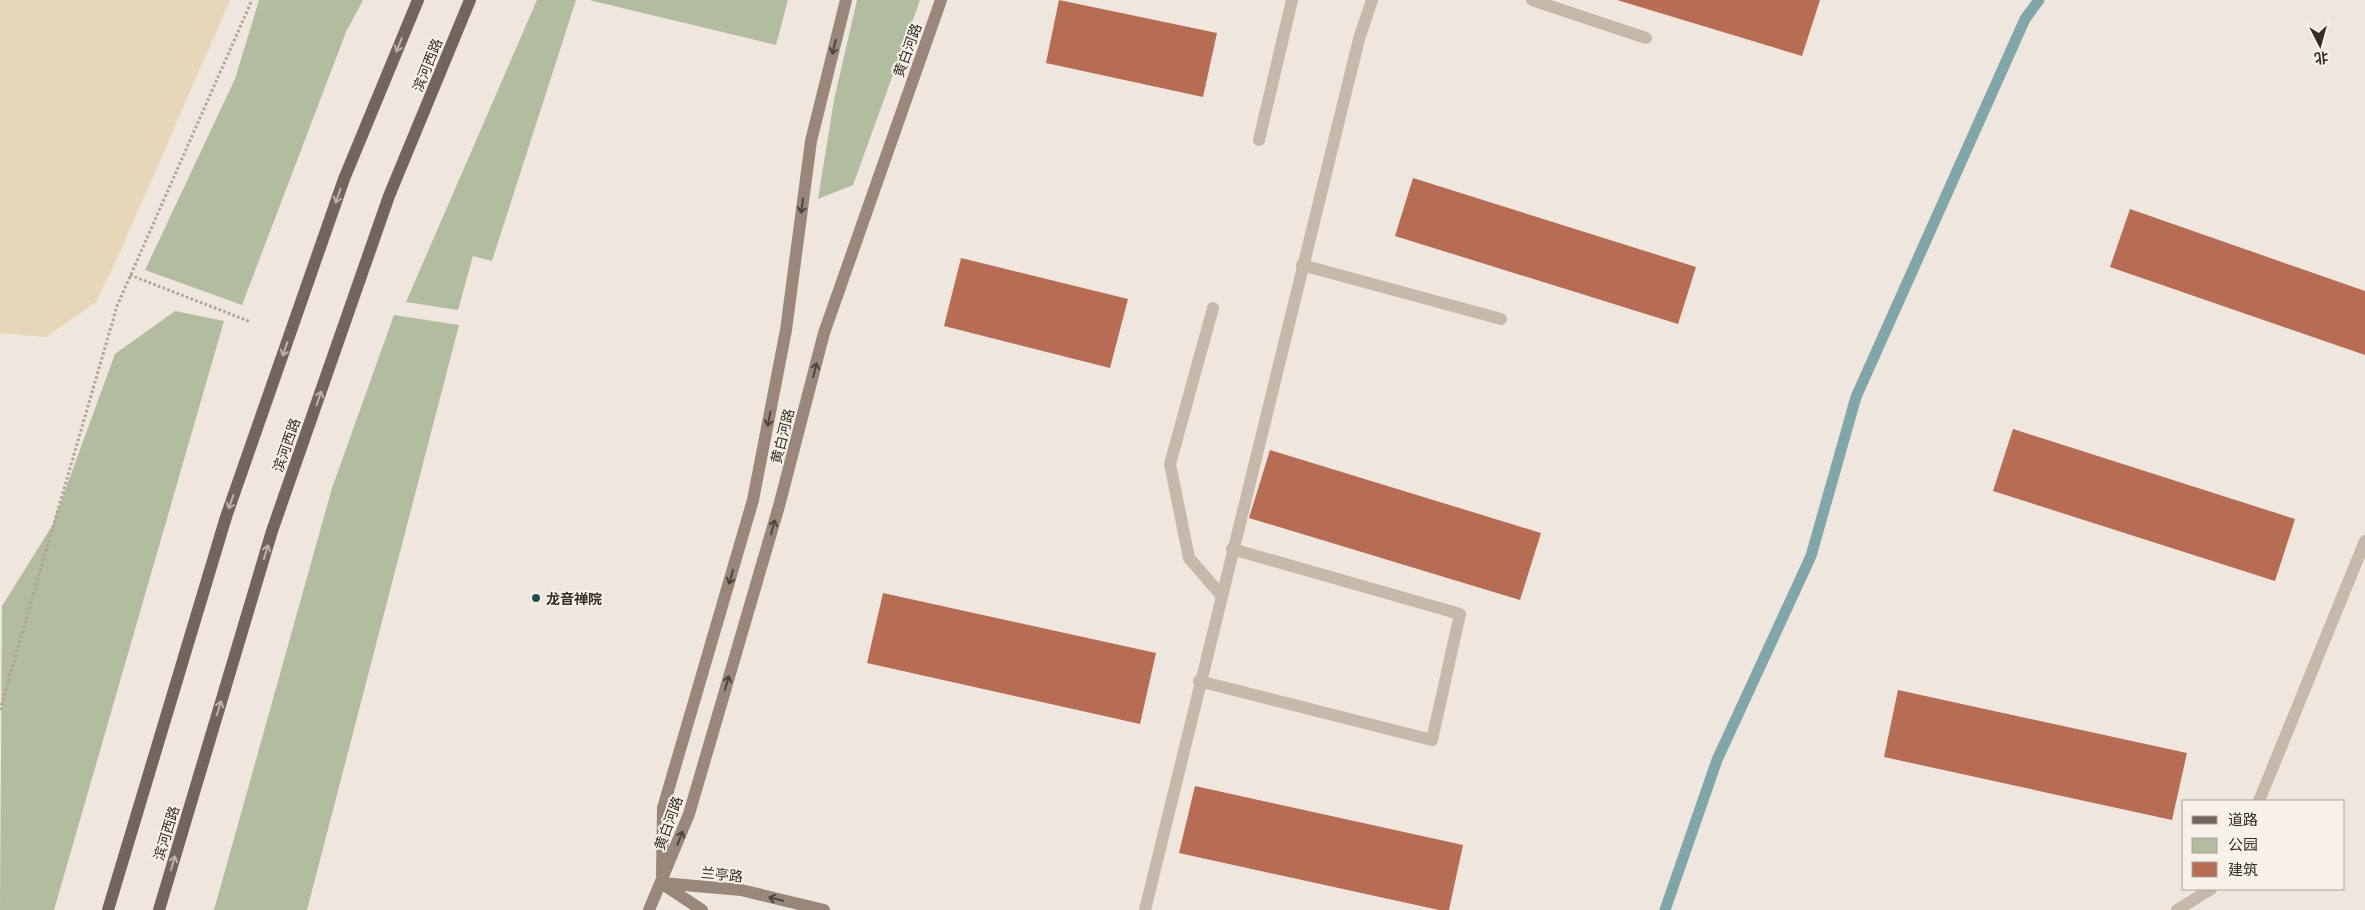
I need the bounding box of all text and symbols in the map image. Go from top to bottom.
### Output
north arrow [2295,20,2345,70]
street label: 黄白河路 [889,21,925,79]
street label: 滨河西路 [409,36,445,94]
one-way arrow [394,37,404,52]
one-way arrow [829,39,838,55]
text: 北 [2314,49,2329,68]
one-way arrow [333,187,342,203]
one-way arrow [797,198,807,214]
one-way arrow [280,341,289,356]
one-way arrow [810,362,820,378]
one-way arrow [314,391,324,407]
street label: 黄白河路 [767,407,797,465]
one-way arrow [764,410,773,426]
street label: 滨河西路 [269,416,303,474]
one-way arrow [226,494,235,510]
one-way arrow [769,519,779,535]
one-way arrow [261,544,271,560]
one-way arrow [725,568,735,584]
place label: 龙音禅院 [546,590,602,607]
marker: 龙音禅院 [530,592,542,604]
one-way arrow [723,675,733,691]
one-way arrow [215,700,225,716]
street label: 黄白河路 [650,794,686,852]
legend [2182,800,2345,890]
street label: 滨河西路 [150,804,182,862]
text: 道路 [2228,810,2258,829]
one-way arrow [675,831,685,846]
text: 公园 [2228,835,2258,854]
one-way arrow [168,856,178,872]
text: 建筑 [2228,860,2258,879]
street label: 兰亭路 [700,863,744,885]
one-way arrow [769,894,785,903]

